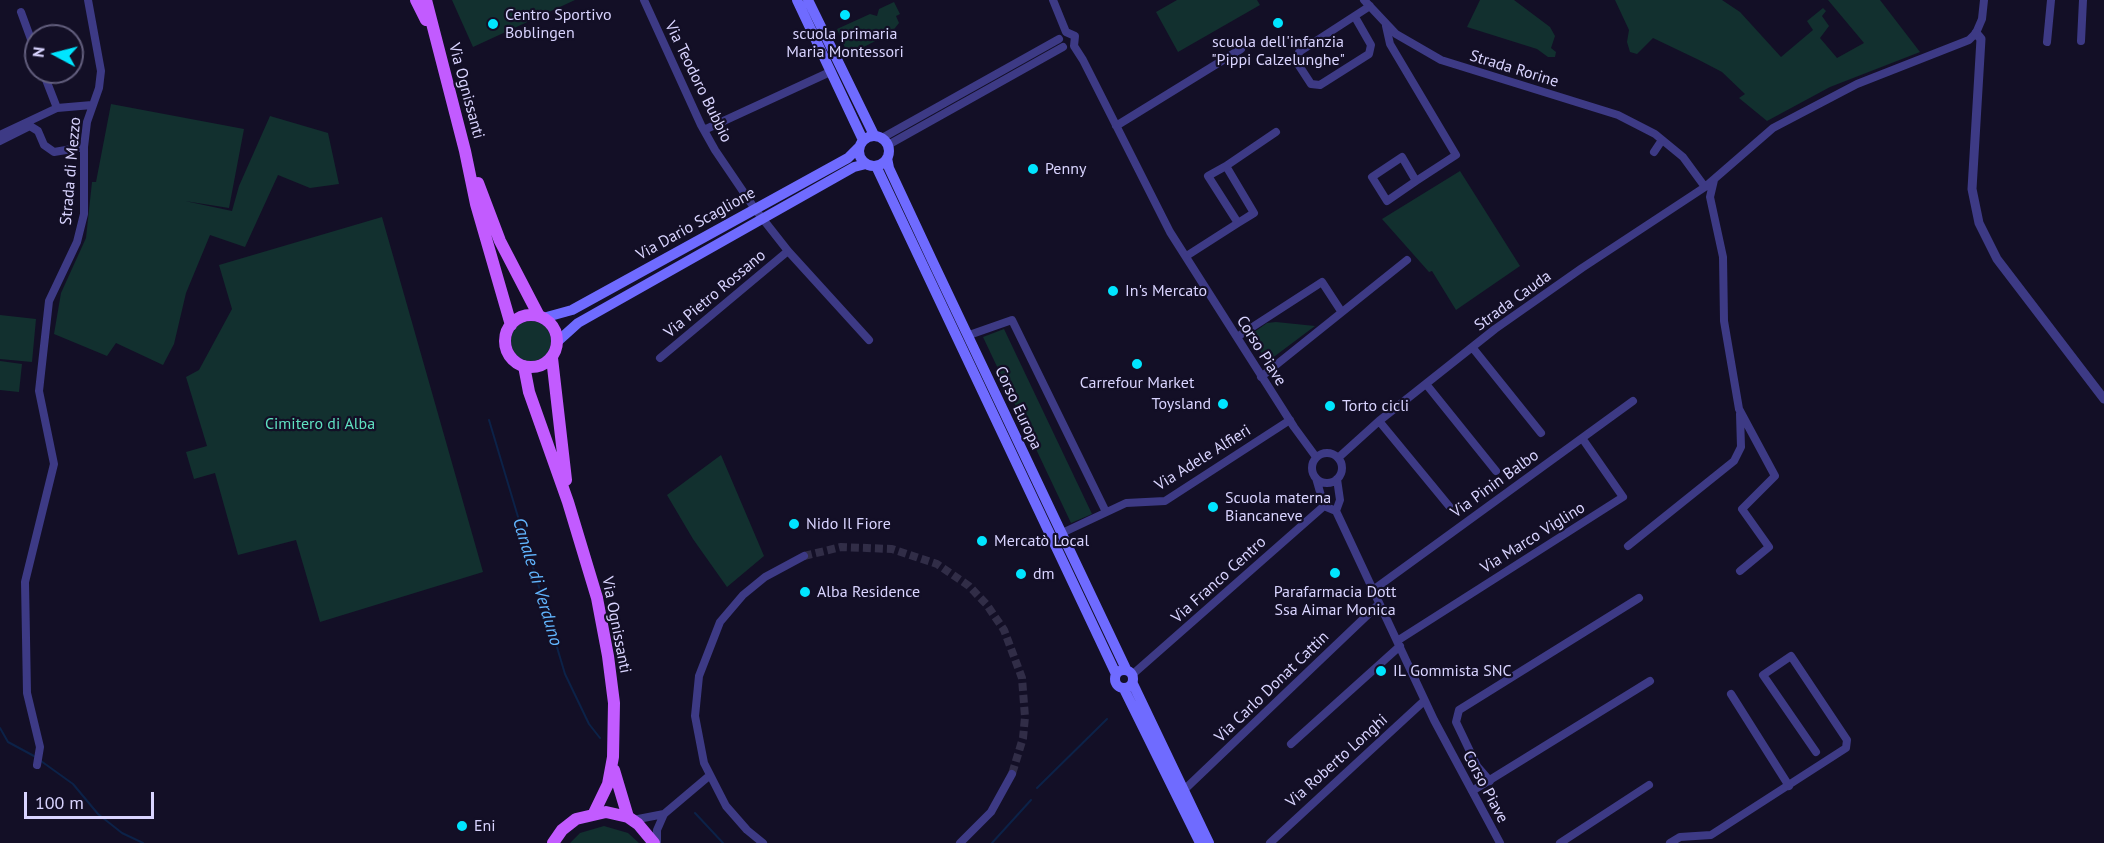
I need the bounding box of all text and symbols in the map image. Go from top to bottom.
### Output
place label: Centro Sportivo Boblingen [505,5,612,43]
marker: scuola primaria Maria Montessori [838,8,852,22]
marker: scuola dell'infanzia "Pippi Calzelunghe" [1271,16,1285,30]
marker: Centro Sportivo Boblingen [486,17,500,31]
street label: Via Teodoro Bubbio [660,18,736,146]
north arrow [24,24,84,84]
place label: scuola primaria Maria Montessori [786,24,904,62]
place label: scuola dell'infanzia "Pippi Calzelunghe" [1211,32,1345,70]
street label: Via Ognissanti [444,41,488,141]
text: N [28,46,49,58]
street label: Strada Rorine [1467,46,1561,92]
street label: Strada di Mezzo [57,116,85,226]
place label: Penny [1045,159,1086,179]
marker: Penny [1026,162,1040,176]
street label: Via Dario Scaglione [633,183,759,265]
street label: Via Pietro Rossano [660,246,770,342]
street label: Strada Cauda [1471,267,1555,335]
place label: In's Mercato [1125,281,1207,301]
marker: In's Mercato [1106,284,1120,298]
street label: Corso Piave [1232,312,1290,390]
marker: Carrefour Market [1130,357,1144,371]
street label: Corso Europa [990,363,1046,453]
place label: Carrefour Market [1080,373,1194,393]
place label: Toysland [1152,394,1211,414]
place label: Torto cicli [1342,396,1409,416]
marker: Toysland [1216,397,1230,411]
marker: Torto cicli [1323,399,1337,413]
park label: Cimitero di Alba [265,414,375,434]
street label: Via Adele Alfieri [1152,421,1254,495]
street label: Via Pinin Balbo [1447,446,1543,522]
place label: Scuola materna Biancaneve [1225,488,1331,526]
street label: Via Marco Viglino [1477,498,1589,578]
marker: Scuola materna Biancaneve [1206,500,1220,514]
place label: Nido Il Fiore [806,514,891,534]
water label: Canale di Verduno [507,515,567,649]
marker: Nido Il Fiore [787,517,801,531]
place label: Mercatò Local [994,531,1089,551]
street label: Via Franco Centro [1168,533,1270,627]
marker: Mercatò Local [975,534,989,548]
place label: dm [1033,564,1055,584]
marker: Parafarmacia Dott Ssa Aimar Monica [1328,566,1342,580]
marker: dm [1014,567,1028,581]
street label: Via Ognissanti [597,575,635,675]
place label: Alba Residence [817,582,920,602]
place label: Parafarmacia Dott Ssa Aimar Monica [1274,582,1396,620]
marker: Alba Residence [798,585,812,599]
street label: Via Carlo Donat Cattin [1211,627,1333,747]
place label: IL Gommista SNC [1393,661,1512,681]
marker: IL Gommista SNC [1374,664,1388,678]
street label: Via Roberto Longhi [1282,710,1392,812]
street label: Corso Piave [1458,748,1512,826]
scale bar [27,780,158,818]
text: 100 m [35,791,84,814]
place label: Eni [474,816,496,836]
marker: Eni [455,819,469,833]

